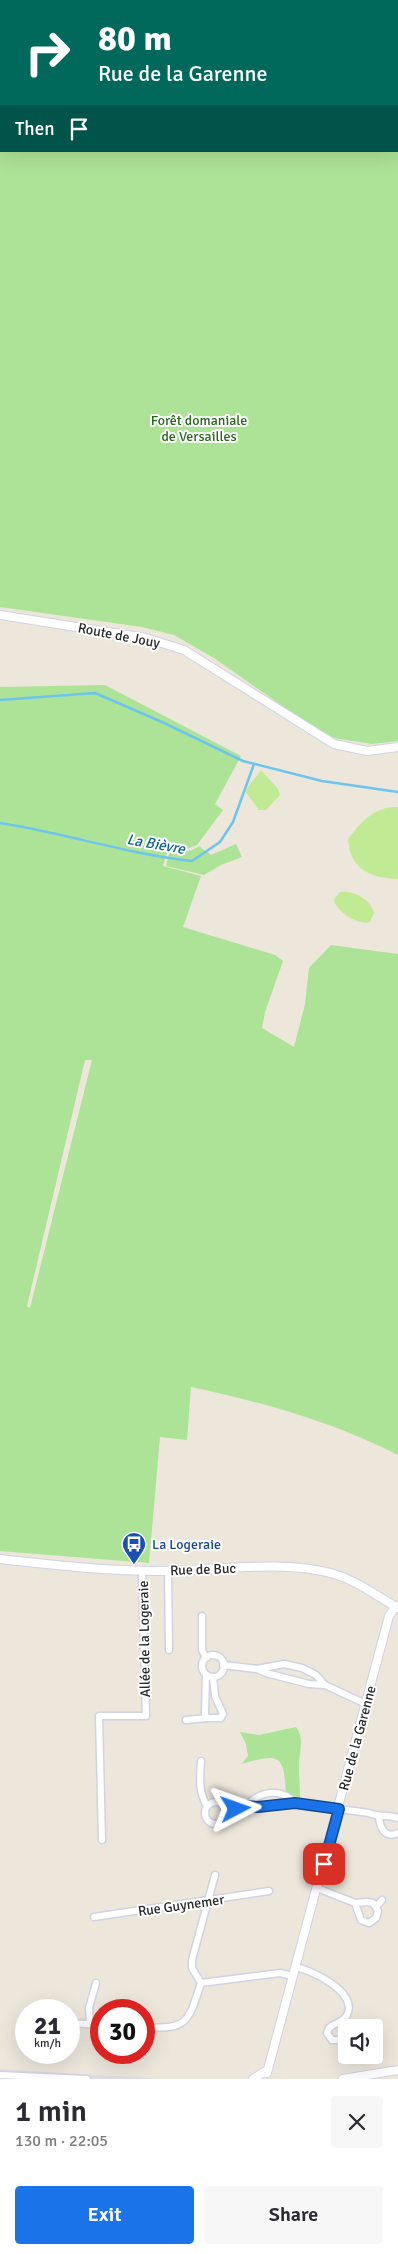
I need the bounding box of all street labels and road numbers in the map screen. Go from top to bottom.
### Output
street label: Route de Jouy [76,619,162,652]
street label: Rue de Buc [170,1560,237,1579]
street label: Allée de la Logeraie [135,1580,154,1698]
street label: Rue de la Garenne [335,1684,380,1792]
street label: Rue Guynemer [137,1891,226,1920]

